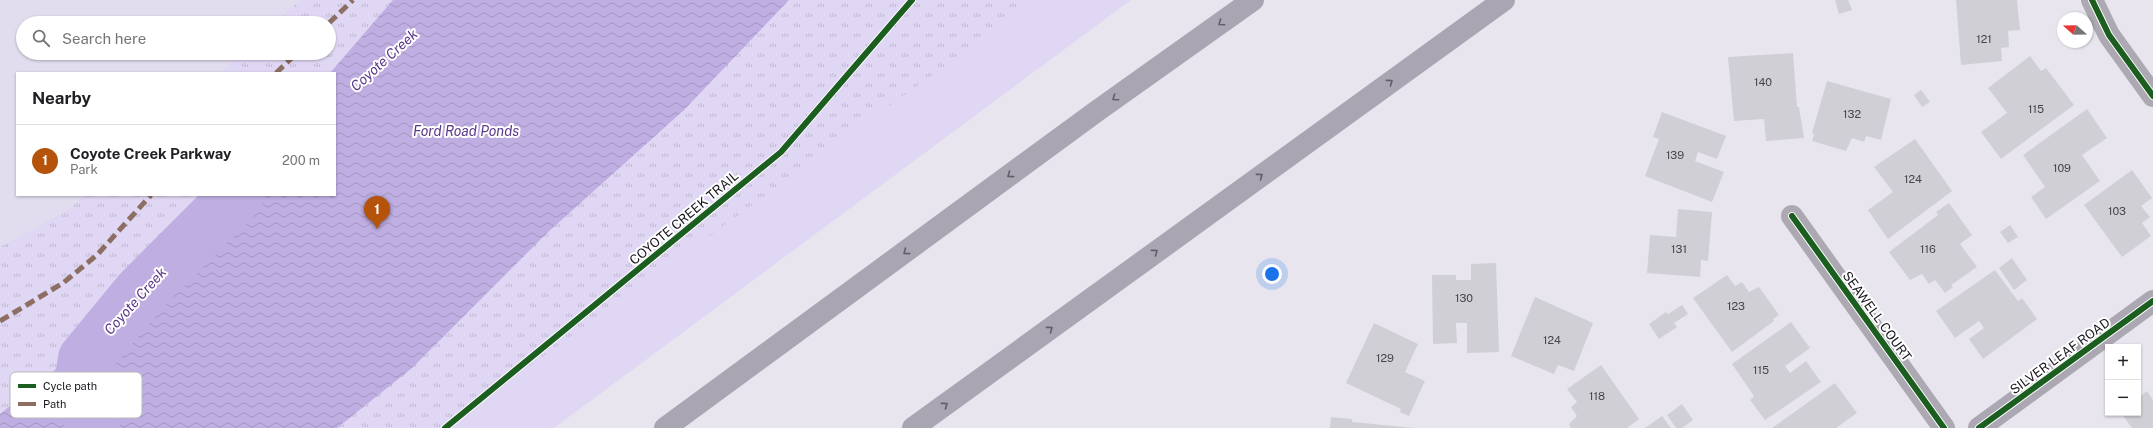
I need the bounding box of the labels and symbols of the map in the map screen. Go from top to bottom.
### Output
north arrow [2057,12,2093,48]
one-way arrow [1219,18,1226,25]
water label: Coyote Creek [347,26,421,94]
house number: 121 [1976,33,1992,45]
house number: 140 [1754,76,1772,88]
one-way arrow [1386,79,1393,87]
one-way arrow [1113,93,1120,100]
house number: 115 [2028,103,2044,115]
house number: 132 [1843,108,1861,120]
water label: Ford Road Ponds [413,123,519,139]
house number: 139 [1666,149,1684,161]
house number: 109 [2053,162,2071,174]
street label: COYOTE CREEK TRAIL [627,168,741,268]
one-way arrow [1008,170,1015,177]
house number: 124 [1904,173,1922,185]
one-way arrow [1256,174,1263,181]
pin: 1 [364,196,390,229]
house number: 103 [2108,205,2126,217]
house number: 131 [1671,243,1687,255]
house number: 116 [1920,243,1936,255]
one-way arrow [903,247,910,254]
one-way arrow [1151,249,1158,257]
water label: Coyote Creek [101,264,169,338]
your location [1262,264,1282,284]
street label: SEAWELL COURT [1840,268,1915,364]
house number: 130 [1455,292,1473,304]
house number: 123 [1727,300,1745,312]
street label: SILVER LEAF ROAD [2007,315,2113,397]
one-way arrow [1045,326,1052,333]
house number: 124 [1543,334,1561,346]
house number: 129 [1376,352,1394,364]
house number: 115 [1753,364,1769,376]
legend [10,372,142,418]
text: Cycle path [43,380,97,392]
house number: 118 [1589,390,1605,402]
text: Path [43,398,66,410]
one-way arrow [940,403,947,410]

